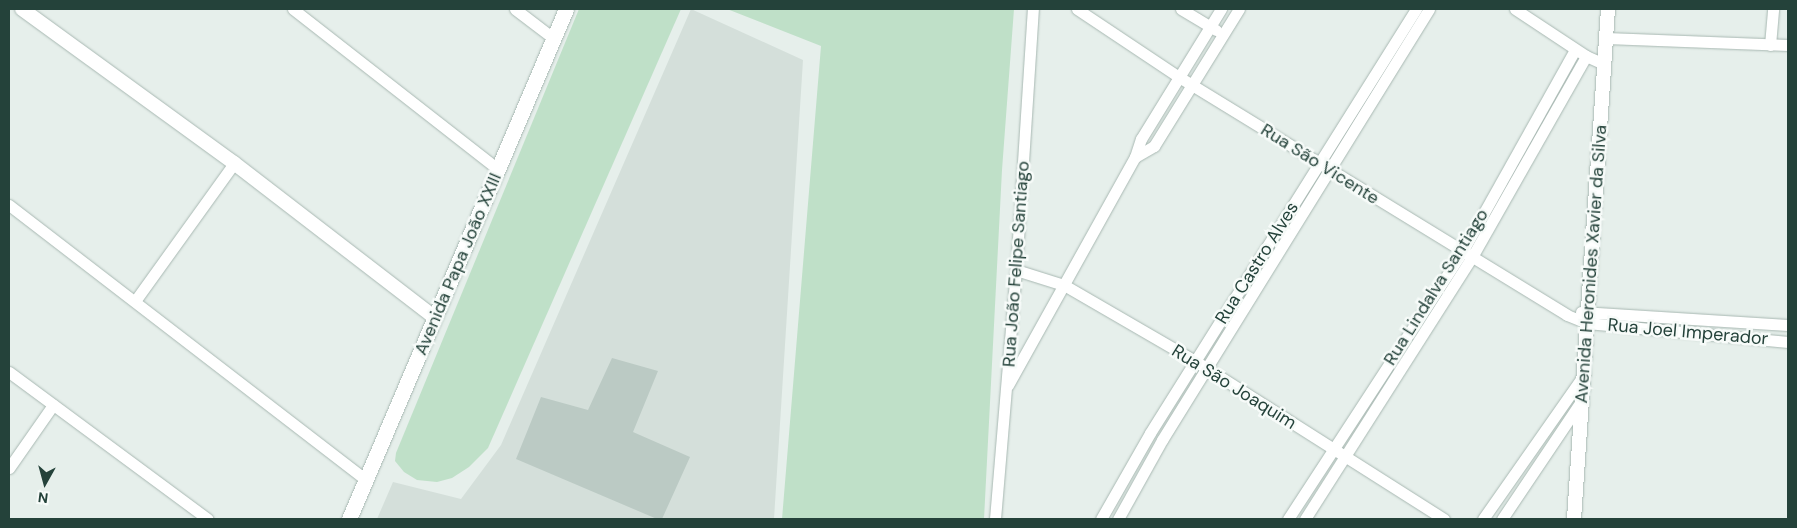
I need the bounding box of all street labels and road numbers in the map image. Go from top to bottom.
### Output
street label: Rua São Vicente [1257,119,1383,209]
street label: Avenida Heronides Xavier da Silva [1570,124,1612,404]
street label: Rua João Felipe Santiago [998,160,1034,368]
street label: Avenida Papa João XXIII [410,170,506,358]
street label: Rua Castro Alves [1211,198,1303,328]
street label: Rua Lindalva Santiago [1379,205,1493,369]
street label: Rua Joel Imperador [1607,314,1769,350]
street label: Rua São Joaquim [1168,340,1300,434]

